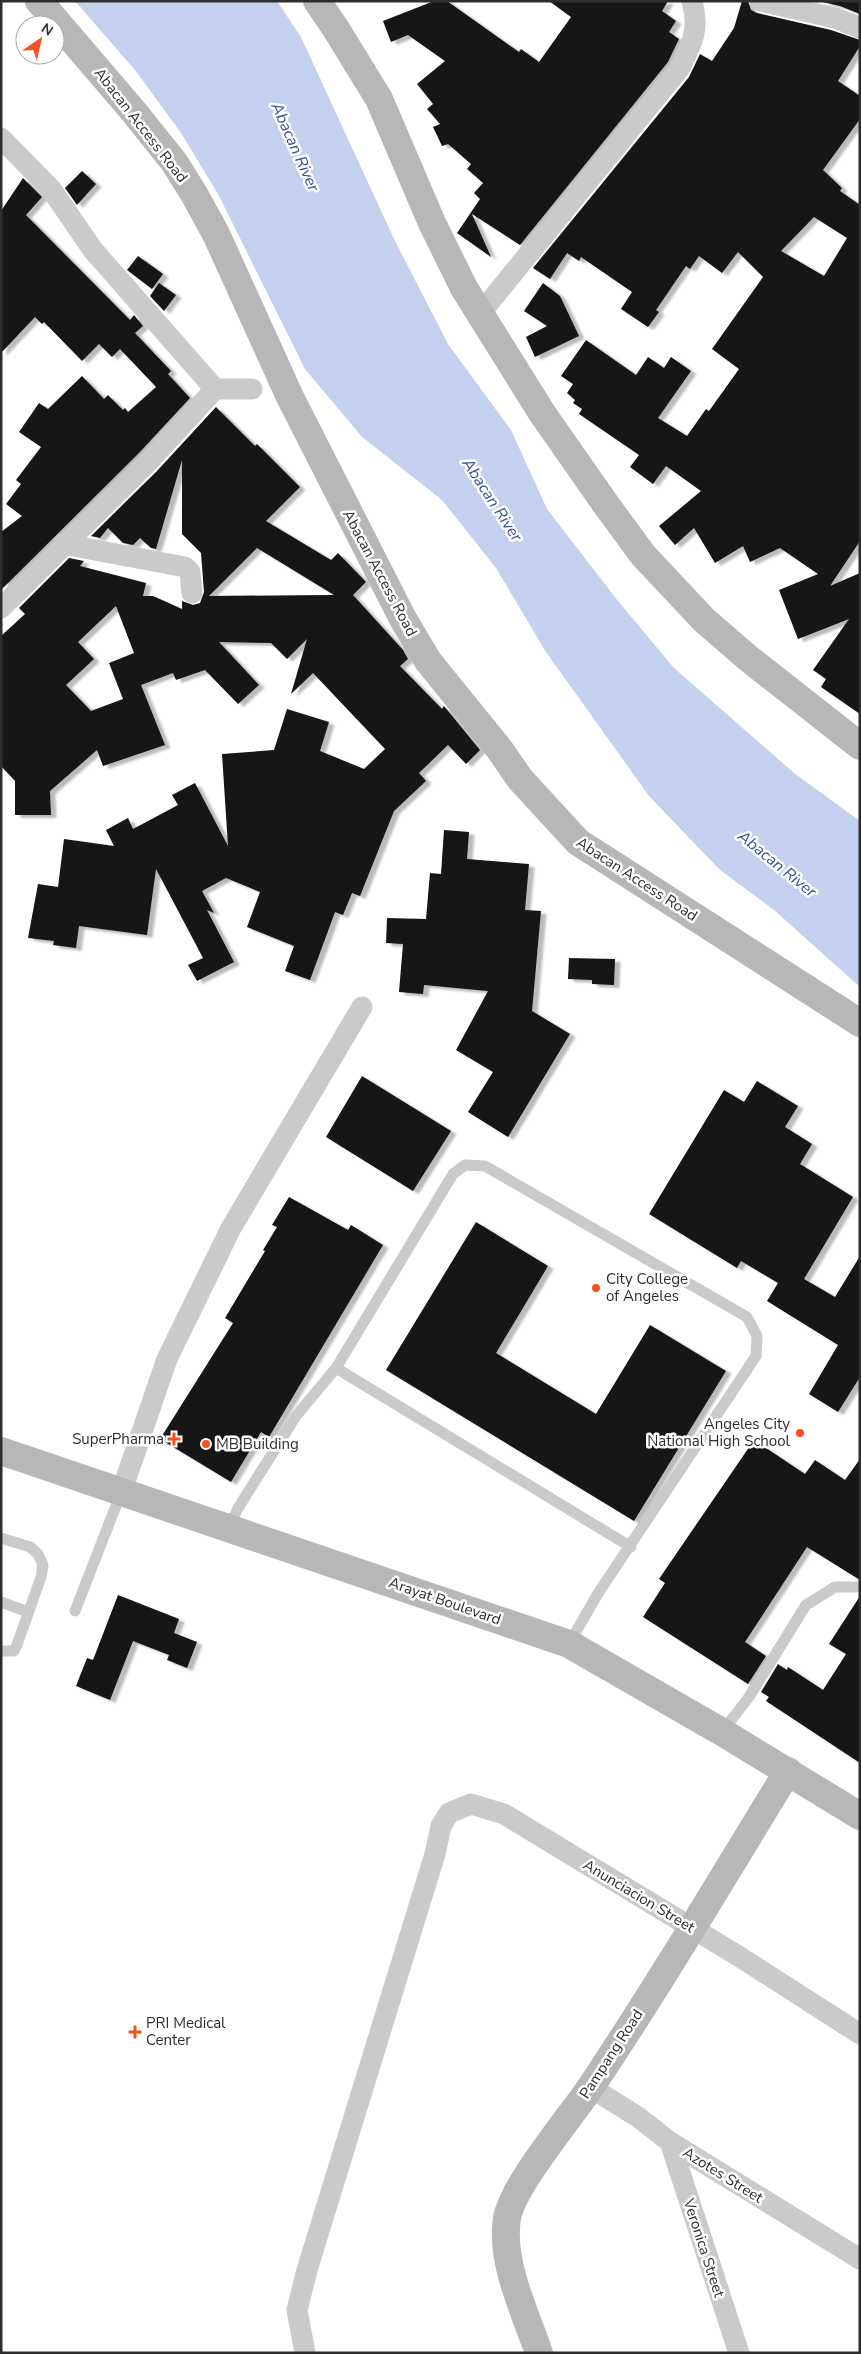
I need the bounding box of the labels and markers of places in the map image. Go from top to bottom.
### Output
place label: City College of Angeles [606,1269,688,1306]
marker: City College of Angeles [590,1282,602,1294]
place label: Angeles City National High School [647,1414,791,1451]
marker: Angeles City National High School [794,1427,806,1439]
place label: SuperPharma [72,1429,164,1449]
marker: SuperPharma [168,1433,180,1445]
place label: MB Building [216,1434,299,1454]
marker: MB Building [200,1438,212,1450]
place label: PRI Medical Center [146,2013,226,2050]
marker: PRI Medical Center [128,2025,142,2039]

